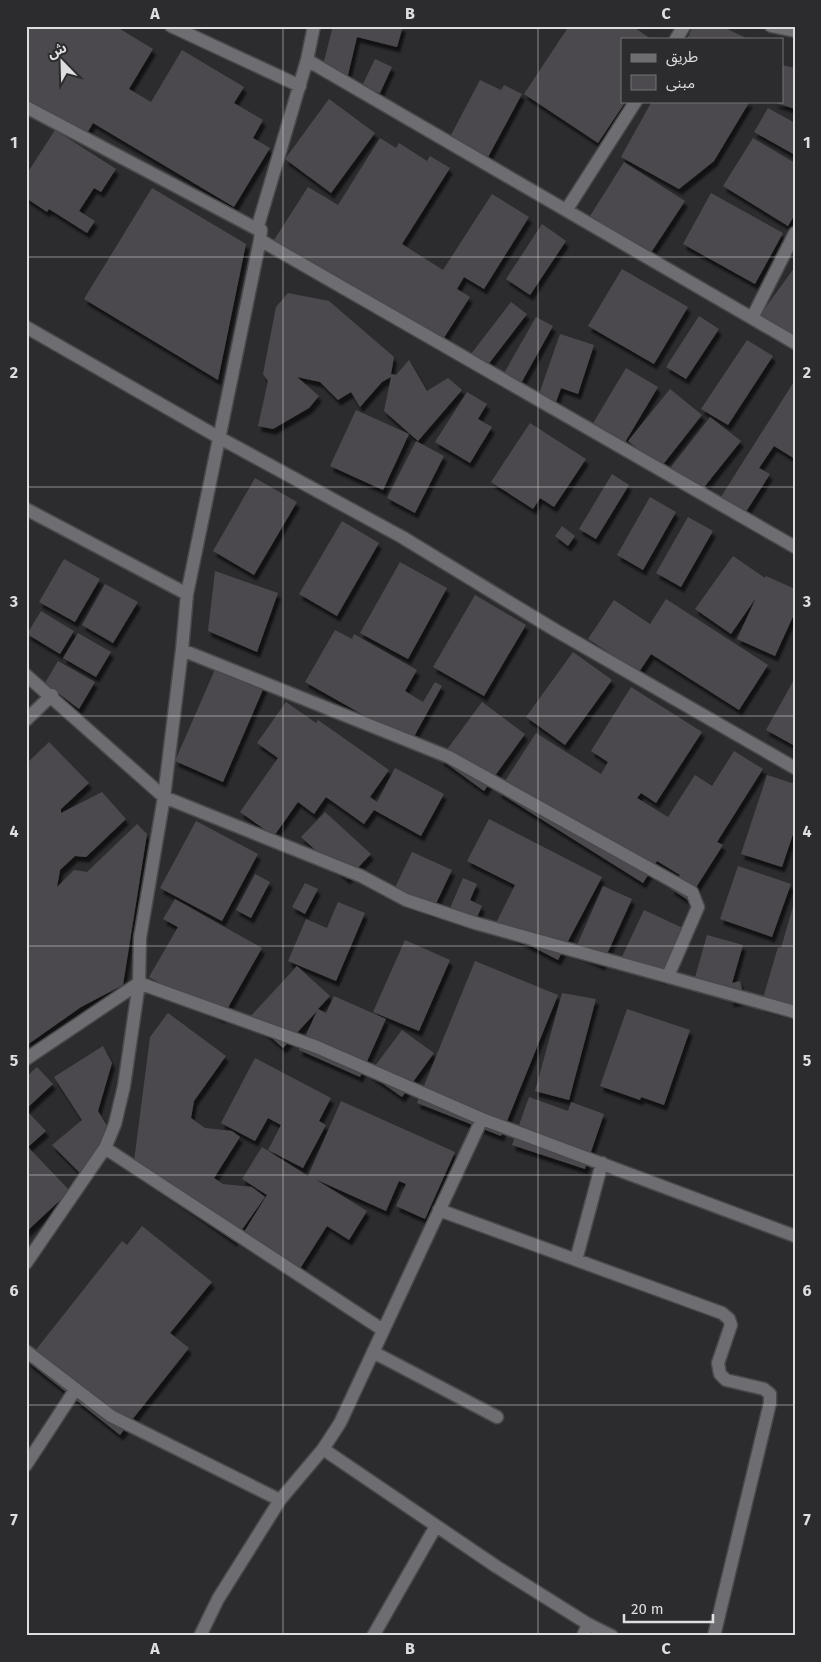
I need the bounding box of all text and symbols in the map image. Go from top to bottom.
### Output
text: A [149,4,160,23]
text: B [405,4,415,23]
text: C [661,4,671,23]
north arrow [38,38,88,88]
legend [621,38,784,102]
text: ش [45,39,69,62]
text: طريق [666,48,698,67]
text: مبنى [666,74,695,92]
text: 1 [10,133,18,152]
text: 1 [803,133,811,152]
text: 2 [10,363,18,382]
text: 2 [803,363,811,382]
text: 3 [9,592,18,611]
text: 3 [802,592,811,611]
text: 4 [9,822,19,841]
text: 4 [802,822,812,841]
text: 5 [10,1051,19,1070]
text: 5 [803,1051,812,1070]
text: 6 [9,1281,19,1300]
text: 6 [802,1281,812,1300]
text: 7 [10,1510,18,1529]
text: 7 [803,1510,811,1529]
scale bar [624,1592,712,1624]
text: 20 m [631,1600,664,1618]
text: A [149,1639,160,1658]
text: B [405,1639,415,1658]
text: C [661,1639,671,1658]

